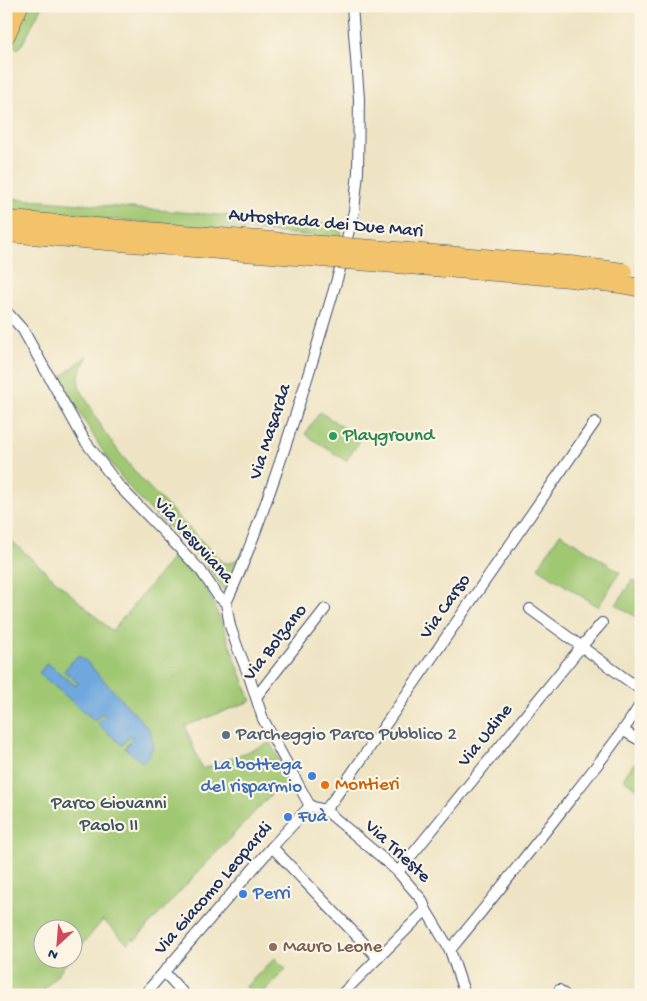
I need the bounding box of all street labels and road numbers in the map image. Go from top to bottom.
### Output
street label: Autostrada dei Due Mari [228,204,424,244]
street label: Via Masarda [244,380,298,484]
street label: Via Vesuviana [147,492,239,590]
street label: Via Carso [415,570,477,645]
street label: Via Bolzano [238,600,313,687]
street label: Via Udine [453,700,519,773]
street label: Via Trieste [358,815,435,889]
street label: Via Giacomo Leopardi [149,818,278,961]

